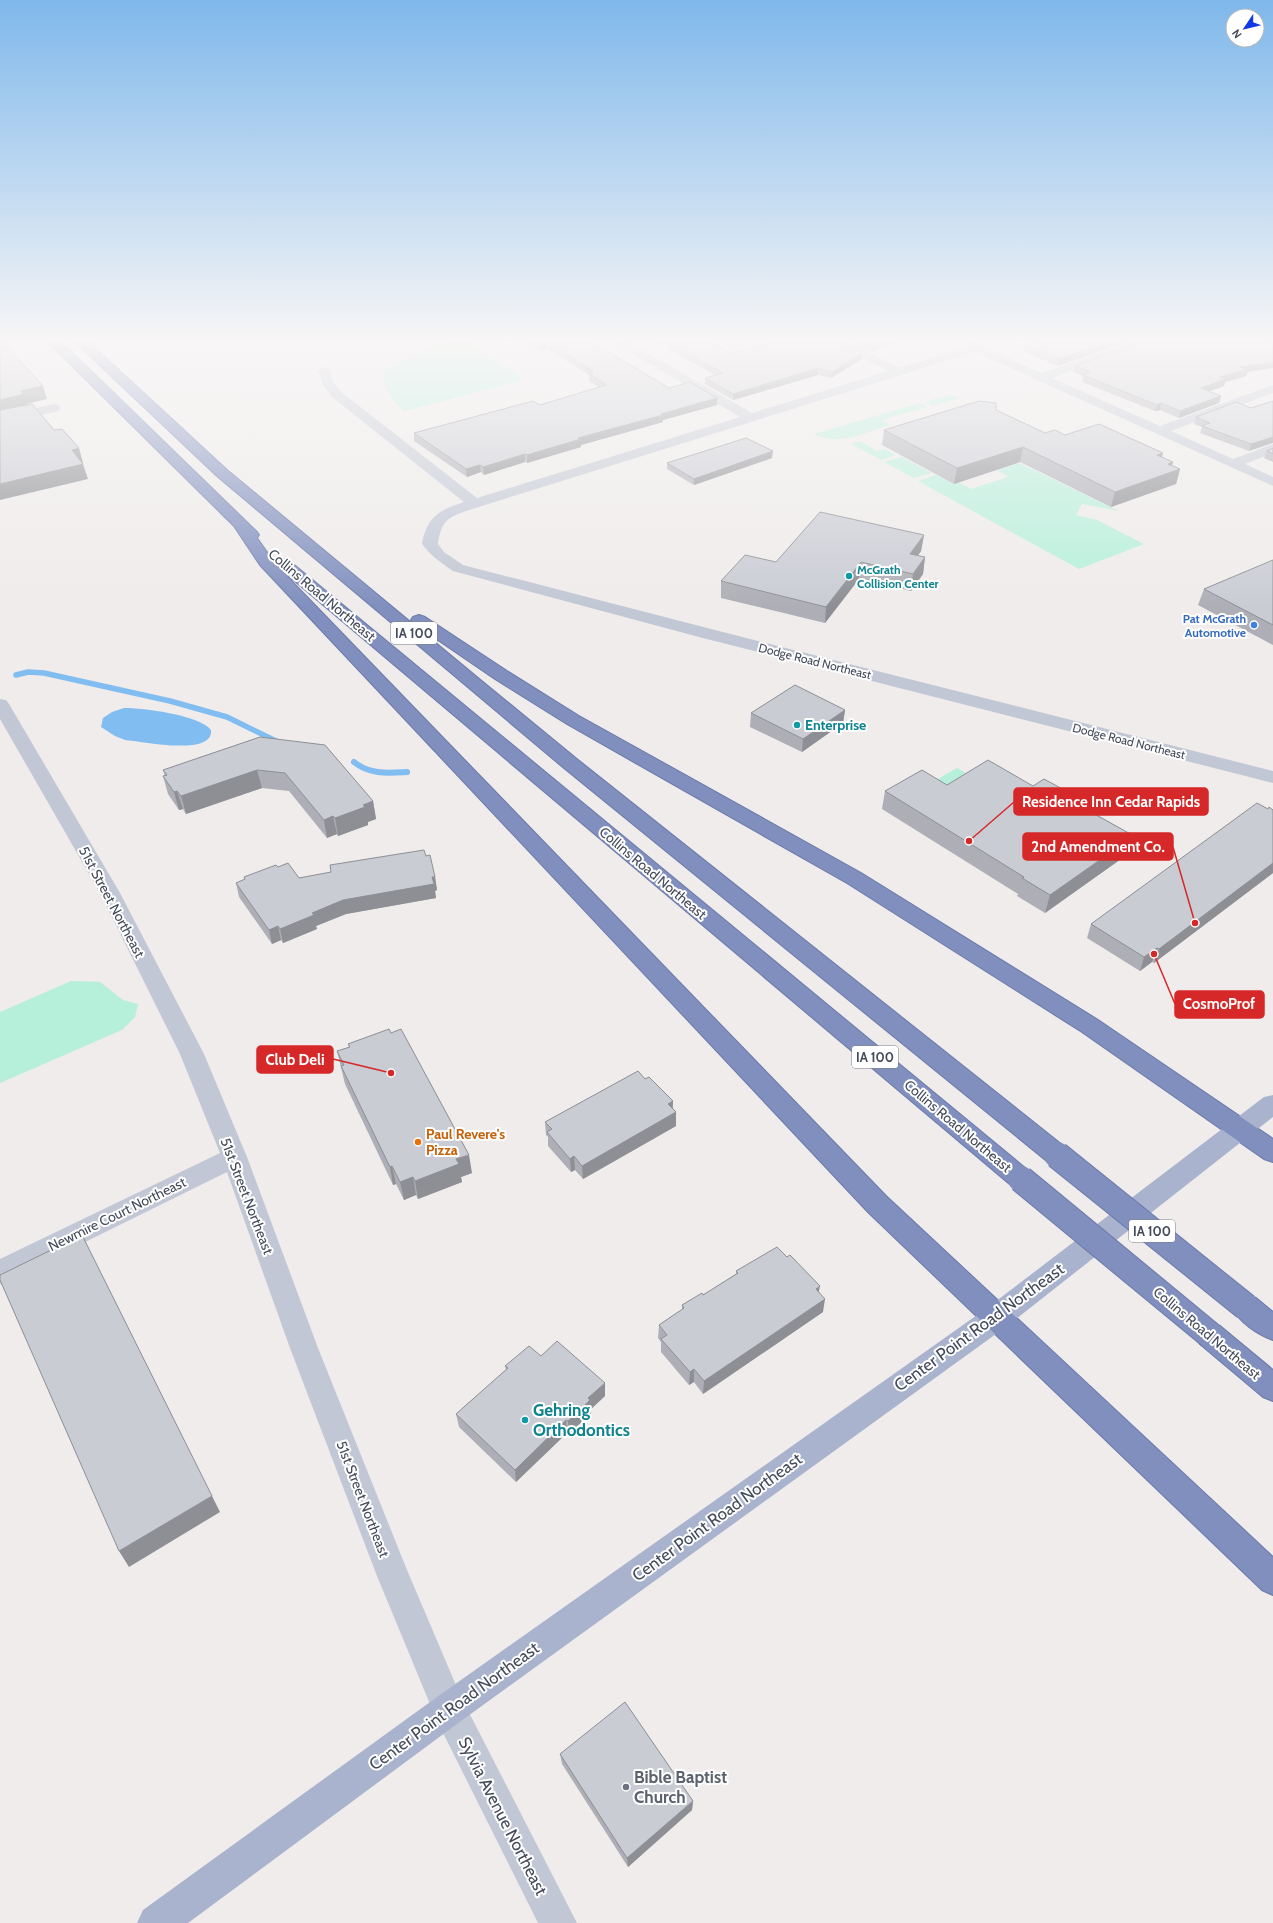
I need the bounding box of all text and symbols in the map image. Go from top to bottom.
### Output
north arrow [1225,8,1265,48]
text: N [1229,27,1245,41]
street label: Collins Road Northeast [265,545,380,645]
place label: McGrath Collision Center [857,562,939,591]
marker: McGrath Collision Center [844,571,854,581]
place label: Pat McGrath Automotive [1183,611,1246,640]
marker: Pat McGrath Automotive [1249,620,1259,630]
road number: IA 100 [391,622,437,644]
street label: Dodge Road Northeast [757,640,873,682]
place label: Enterprise [805,716,866,734]
marker: Enterprise [792,720,802,730]
street label: Dodge Road Northeast [1071,720,1187,762]
callout: Residence Inn Cedar Rapids [1014,788,1208,815]
text: Residence Inn Cedar Rapids [1022,793,1200,811]
street label: Collins Road Northeast [596,823,711,923]
callout: 2nd Amendment Co. [1023,833,1173,860]
text: 2nd Amendment Co. [1031,838,1165,856]
street label: 51st Street Northeast [75,843,149,961]
callout: CosmoProf [1175,991,1264,1018]
text: CosmoProf [1183,995,1255,1013]
callout: Club Deli [257,1046,333,1073]
road number: IA 100 [852,1046,898,1068]
text: Club Deli [265,1051,325,1069]
street label: Collins Road Northeast [901,1076,1016,1176]
place label: Paul Revere's Pizza [426,1125,505,1159]
street label: 51st Street Northeast [216,1135,278,1257]
marker: Paul Revere's Pizza [413,1137,423,1147]
street label: Newmire Court Northeast [45,1173,189,1255]
road number: IA 100 [1129,1220,1175,1242]
street label: Center Point Road Northeast [890,1259,1068,1395]
street label: Collins Road Northeast [1150,1283,1265,1383]
place label: Gehring Orthodontics [533,1400,630,1440]
marker: Gehring Orthodontics [520,1415,530,1425]
street label: 51st Street Northeast [332,1438,394,1560]
street label: Center Point Road Northeast [628,1449,806,1585]
street label: Center Point Road Northeast [365,1638,543,1774]
street label: Sylvia Avenue Northeast [454,1734,552,1899]
place label: Bible Baptist Church [634,1767,727,1807]
marker: Bible Baptist Church [621,1782,631,1792]

